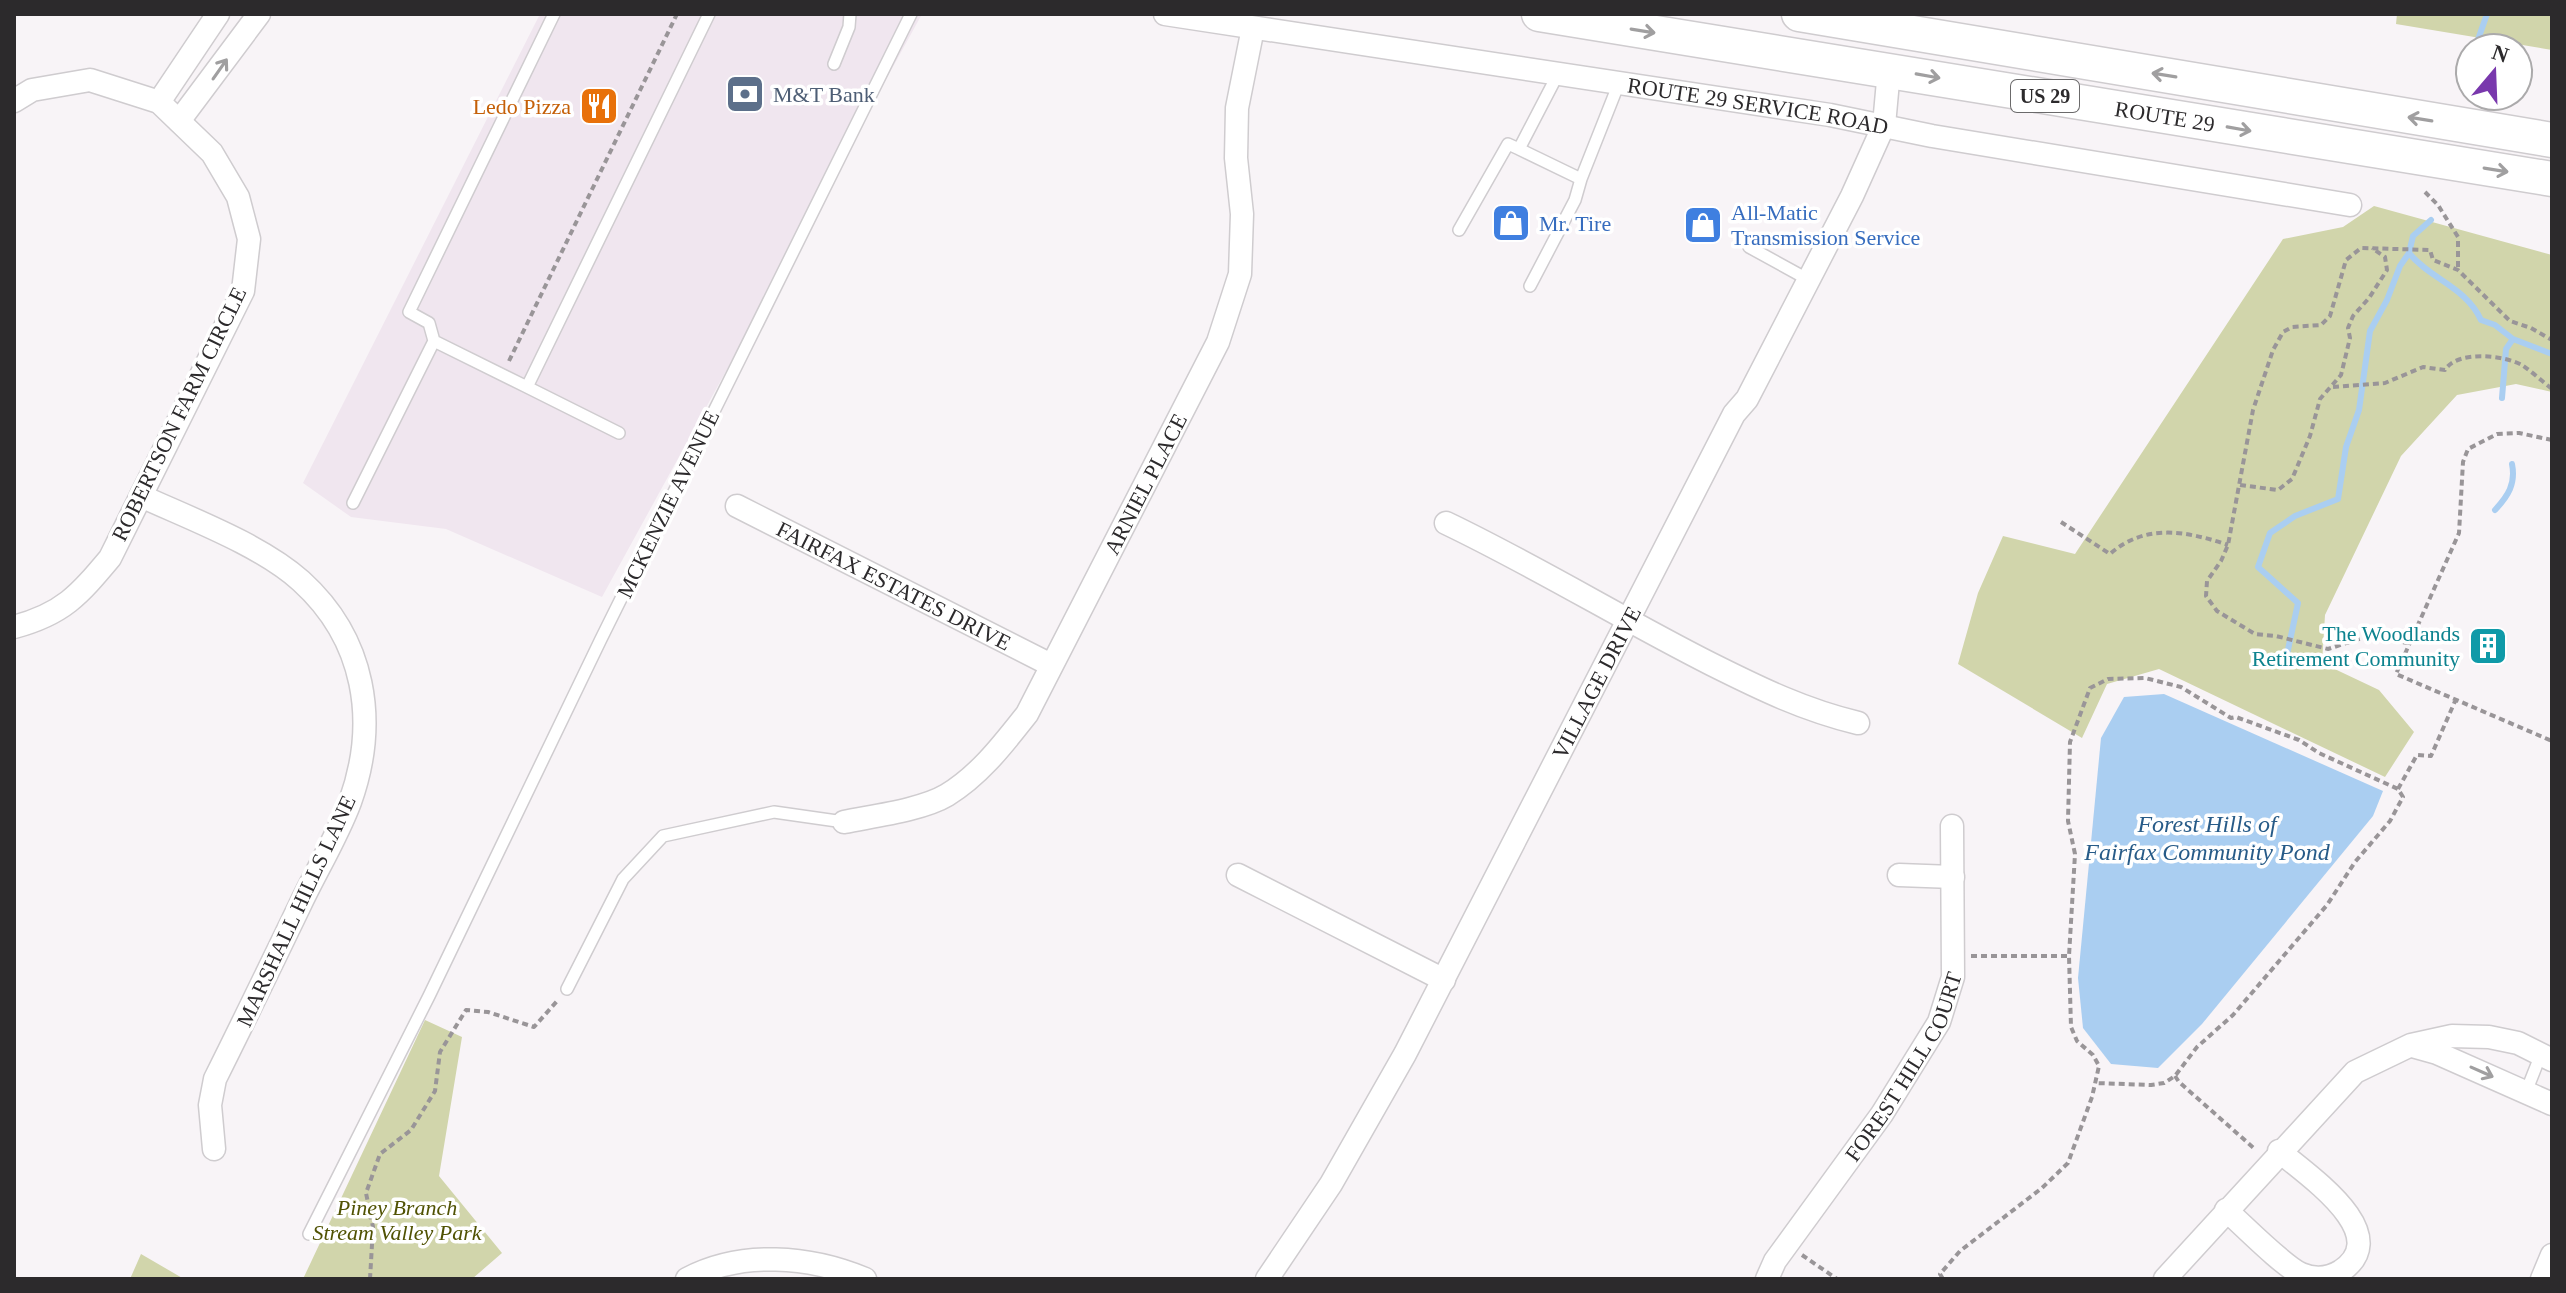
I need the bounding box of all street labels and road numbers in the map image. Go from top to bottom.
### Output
street label: ROUTE 29 SERVICE ROAD [1626,72,1891,139]
road number: US 29 [2011,80,2079,112]
street label: ROUTE 29 [2113,95,2217,136]
street label: ROBERTSON FARM CIRCLE [107,283,251,545]
street label: MCKENZIE AVENUE [612,406,724,602]
street label: ARNIEL PLACE [1099,409,1192,559]
street label: FAIRFAX ESTATES DRIVE [773,516,1015,655]
street label: VILLAGE DRIVE [1546,602,1646,763]
street label: MARSHALL HILLS LANE [231,791,361,1031]
street label: FOREST HILL COURT [1839,968,1966,1166]

